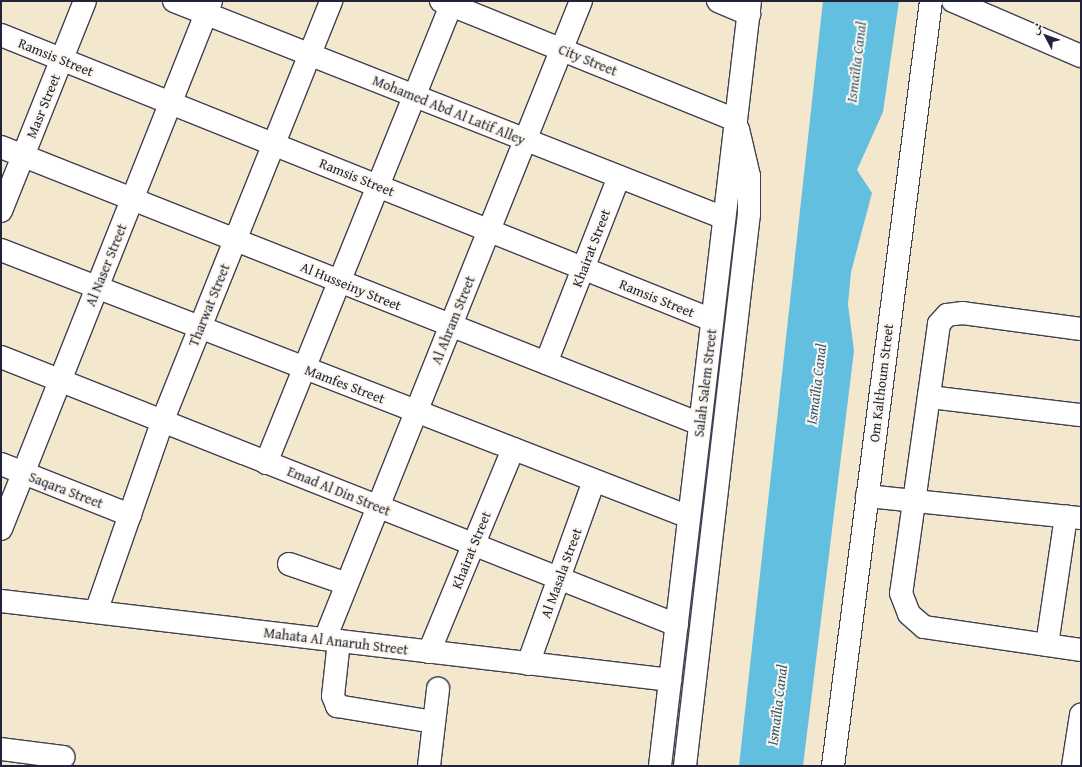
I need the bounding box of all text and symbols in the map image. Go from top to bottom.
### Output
north arrow [1026,16,1066,56]
text: ش [1027,19,1047,38]
water label: Ismaïlia Canal [842,20,870,104]
street label: Ramsis Street [16,34,96,80]
street label: City Street [556,41,620,79]
street label: Masr Street [22,71,64,141]
street label: Mohamed Abd Al Latif Alley [370,72,528,148]
street label: Ramsis Street [317,154,397,200]
street label: Khairat Street [568,207,614,289]
street label: Al Naser Street [82,221,130,309]
street label: Al Husseiny Street [298,258,404,314]
street label: Tharwat Street [185,261,233,349]
street label: Al Ahram Street [428,273,478,367]
street label: Ramsis Street [617,275,697,321]
street label: Om Kalthoum Street [865,323,897,443]
street label: Salah Salem Street [690,328,720,438]
water label: Ismaïlia Canal [802,342,830,426]
street label: Mamfes Street [302,361,388,407]
street label: Emad Al Din Street [285,463,393,519]
street label: Saqara Street [26,468,106,512]
street label: Khairat Street [448,509,494,591]
street label: Al Masala Street [537,526,585,620]
street label: Mahata Al Anaruh Street [263,624,409,658]
water label: Ismaïlia Canal [763,663,791,747]

